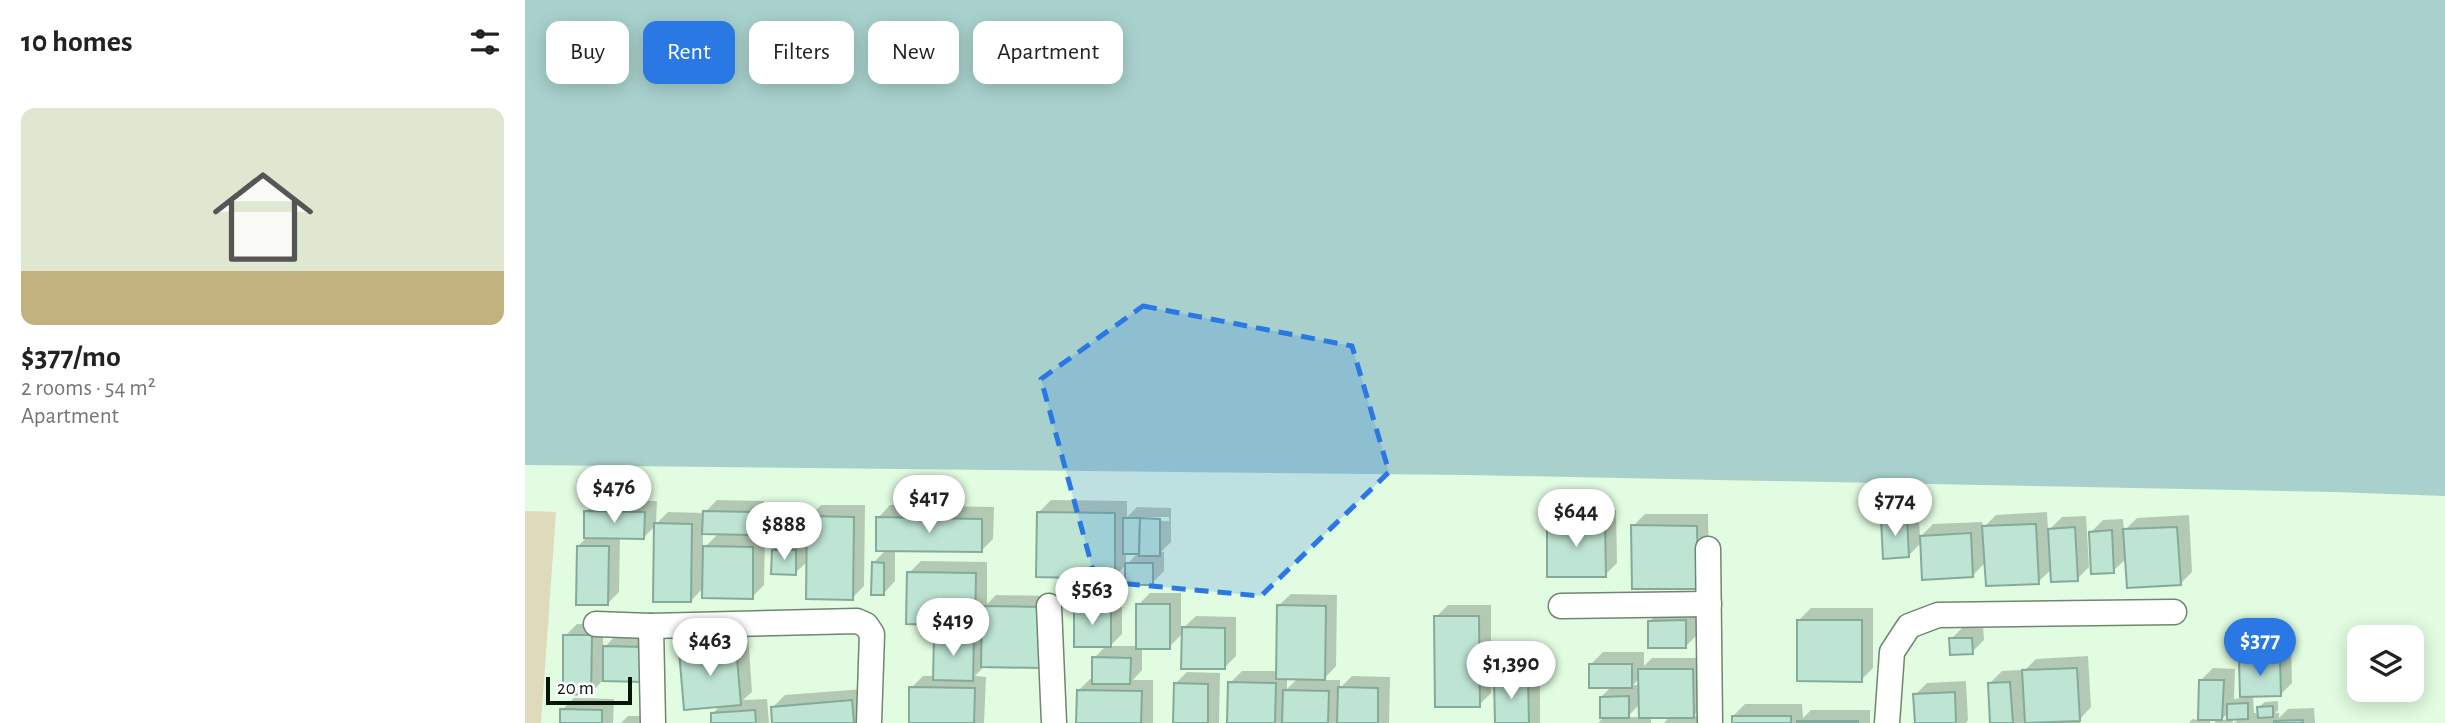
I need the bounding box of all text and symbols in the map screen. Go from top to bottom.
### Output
chip: Buy [546,21,629,84]
chip: Rent [643,21,735,84]
chip: Filters [749,21,854,84]
chip: New [868,21,959,84]
chip: Apartment [973,21,1123,84]
icon: filters [466,23,504,61]
text: 10 homes [21,27,132,57]
icon: home [200,154,326,280]
text: $377/mo [21,342,121,372]
text: 2 rooms · 54 m² [21,377,156,400]
text: Apartment [21,405,119,428]
pin: $476 [573,466,655,525]
text: $476 [593,476,635,499]
pin: $417 [888,476,970,535]
pin: $774 [1854,478,1936,538]
text: $417 [909,486,949,509]
text: $774 [1874,489,1916,512]
pin: $644 [1535,490,1617,549]
text: $644 [1554,500,1598,523]
pin: $888 [743,503,825,562]
text: $888 [762,513,806,536]
pin: $563 [1051,568,1133,627]
text: $563 [1071,578,1113,601]
pin: $419 [912,598,994,658]
text: $419 [932,609,974,632]
pin: $463 [669,618,751,678]
pin: $377 [2219,618,2301,678]
map controls [2347,625,2424,702]
button: layers [2347,625,2424,702]
text: $463 [689,629,731,652]
text: $377 [2240,629,2280,652]
pin: $1,390 [1454,642,1568,701]
text: $1,390 [1483,652,1539,675]
scale bar [546,674,632,706]
text: 20 m [557,679,594,698]

